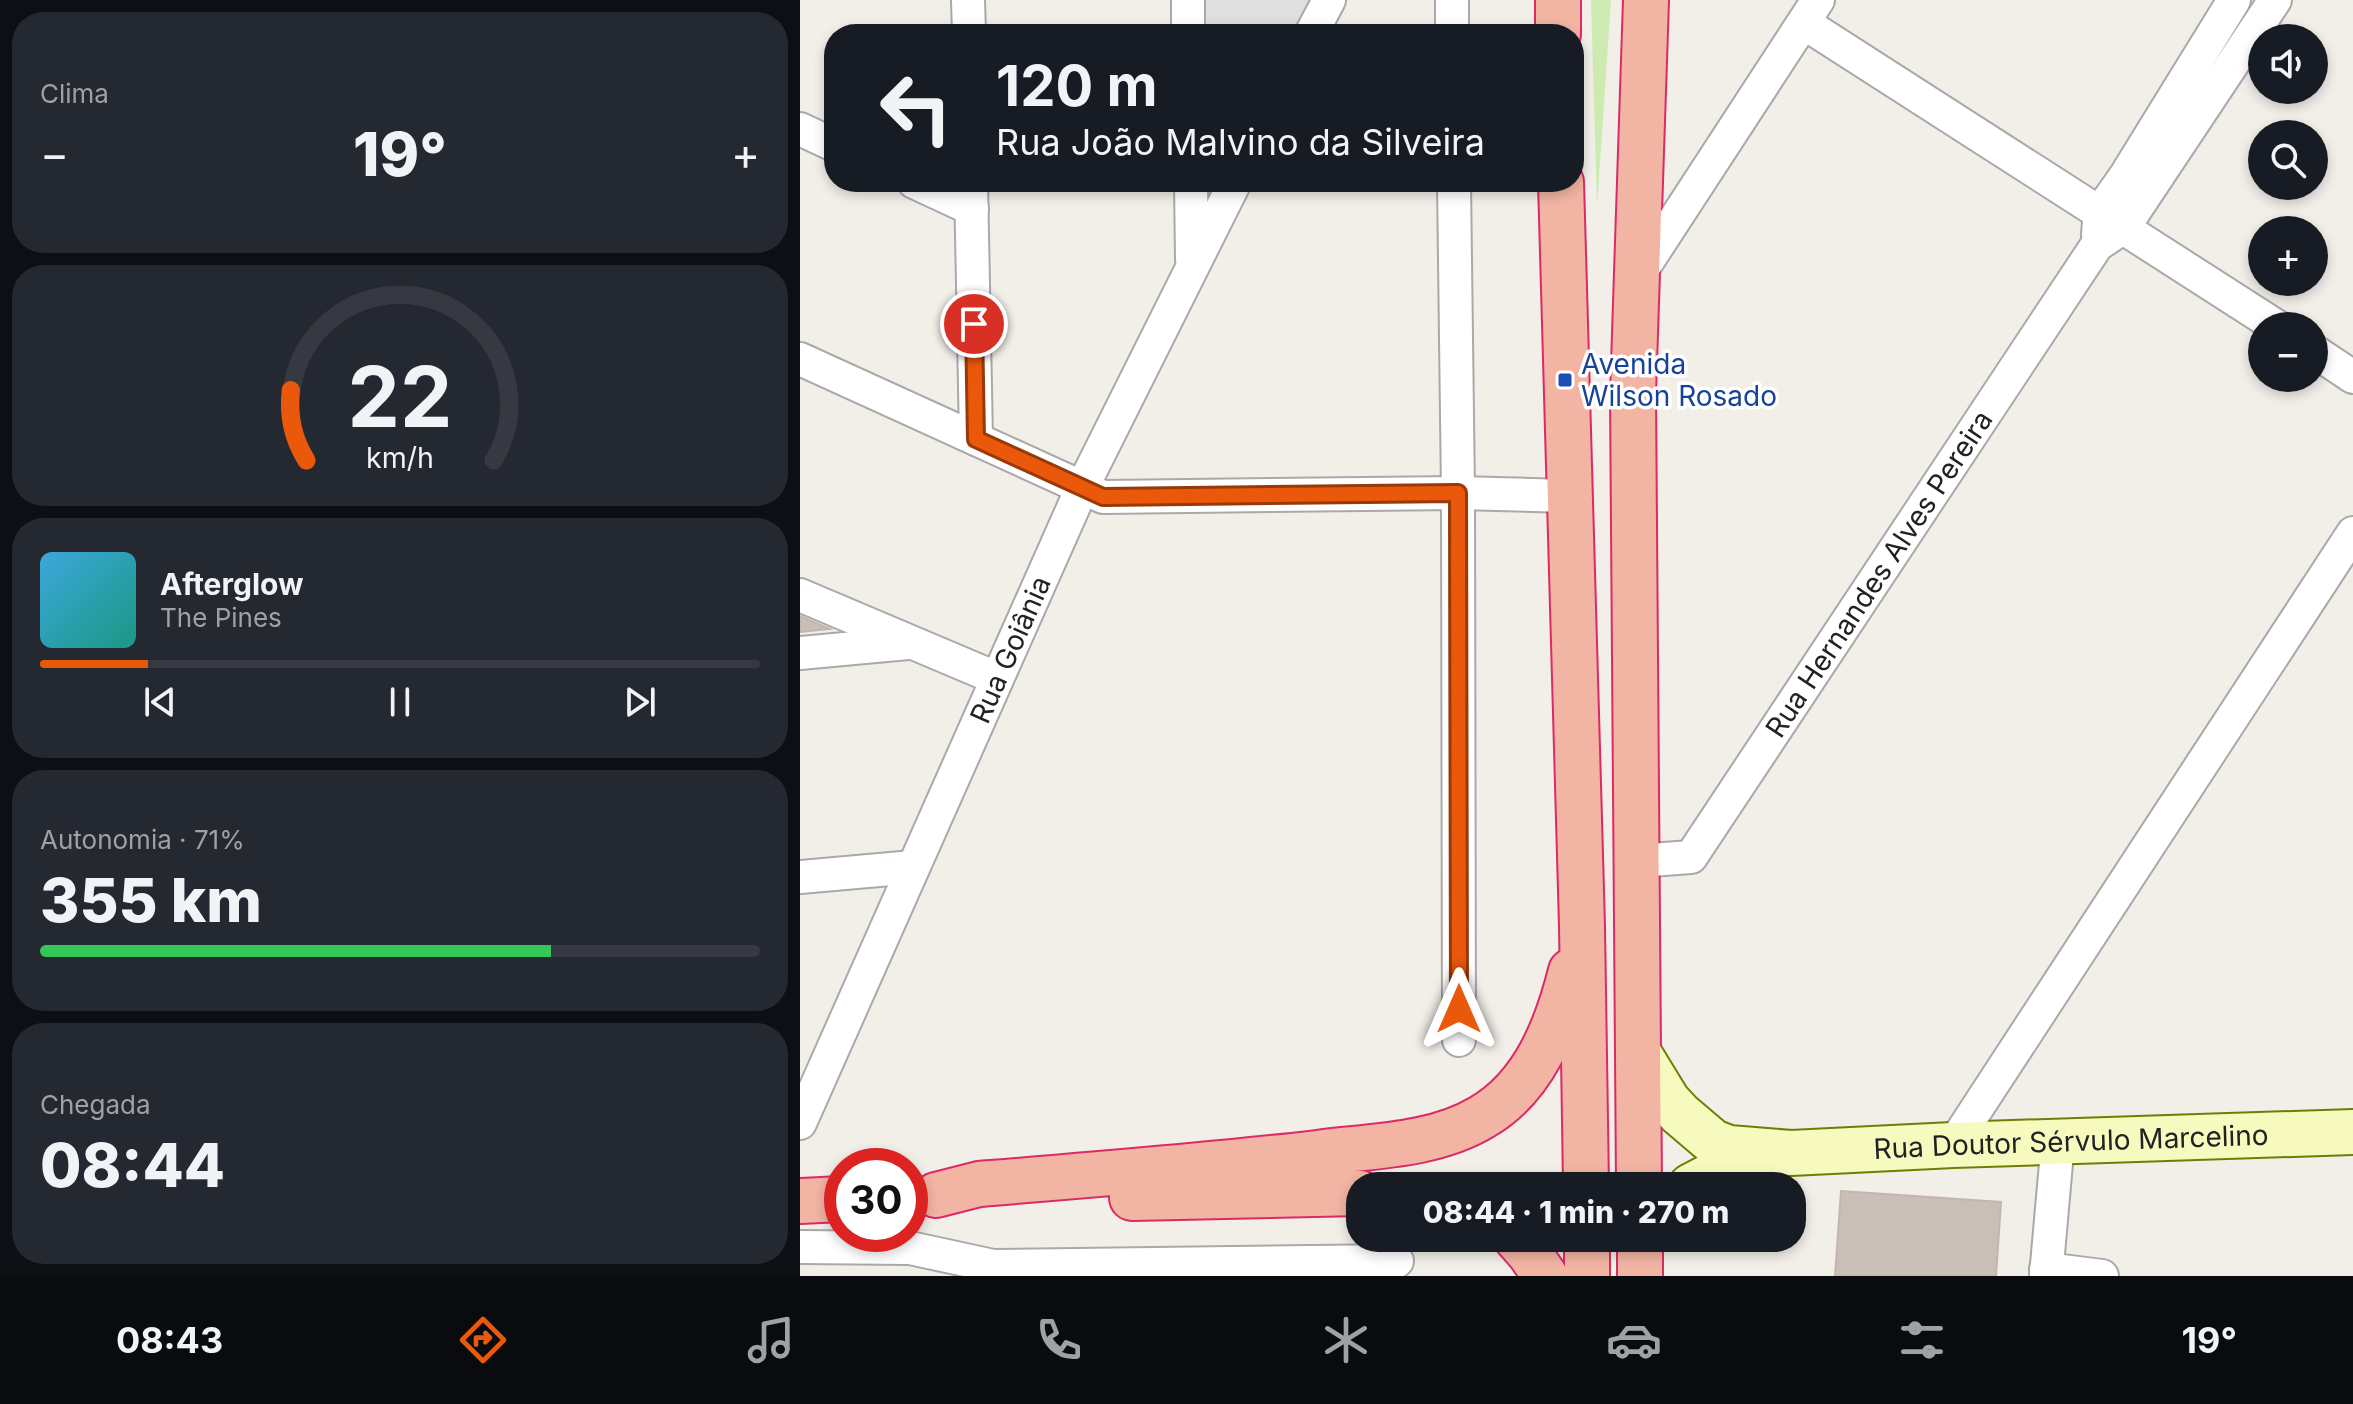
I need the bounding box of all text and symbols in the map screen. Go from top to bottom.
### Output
map controls [2248,24,2328,392]
button: sound [2248,24,2328,104]
text: 120 m [996,52,1158,120]
icon: left [864,56,968,160]
text: Clima [40,78,109,109]
text: 19° [353,118,447,190]
text: Rua João Malvino da Silveira [996,120,1485,164]
button: search [2248,120,2328,200]
text: − [40,127,69,181]
text: + [731,127,760,181]
button: + [2248,216,2328,296]
pin [940,290,1008,358]
icon: arrive [952,302,996,346]
button: − [2248,312,2328,392]
text: 22 [348,346,452,447]
place label: Avenida Wilson Rosado [1581,347,1777,413]
marker: Avenida Wilson Rosado [1556,371,1574,389]
street label: Rua Hernandes Alves Pereira [1758,404,2000,744]
text: km/h [366,440,434,475]
text: Afterglow [160,566,304,602]
street label: Rua Goiânia [963,571,1058,728]
text: The Pines [160,602,282,633]
icon: previous [138,680,182,724]
icon: pause [378,680,422,724]
icon: next [618,680,662,724]
text: Autonomia · 71% [40,824,245,855]
text: 355 km [40,864,262,936]
position arrow [1417,967,1501,1051]
text: Chegada [40,1089,151,1120]
street label: Rua Doutor Sérvulo Marcelino [1873,1118,2269,1166]
text: 08:44 [40,1129,225,1201]
speed limit sign: 30 [824,1148,928,1252]
text: 08:44 · 1 min · 270 m [1423,1194,1729,1230]
icon: directions [455,1312,511,1368]
icon: music [743,1312,799,1368]
icon: phone [1031,1312,1087,1368]
icon: climate [1318,1312,1374,1368]
icon: car [1606,1312,1662,1368]
icon: filters [1894,1312,1950,1368]
text: 08:43 [116,1318,223,1362]
text: 19° [2182,1318,2237,1362]

